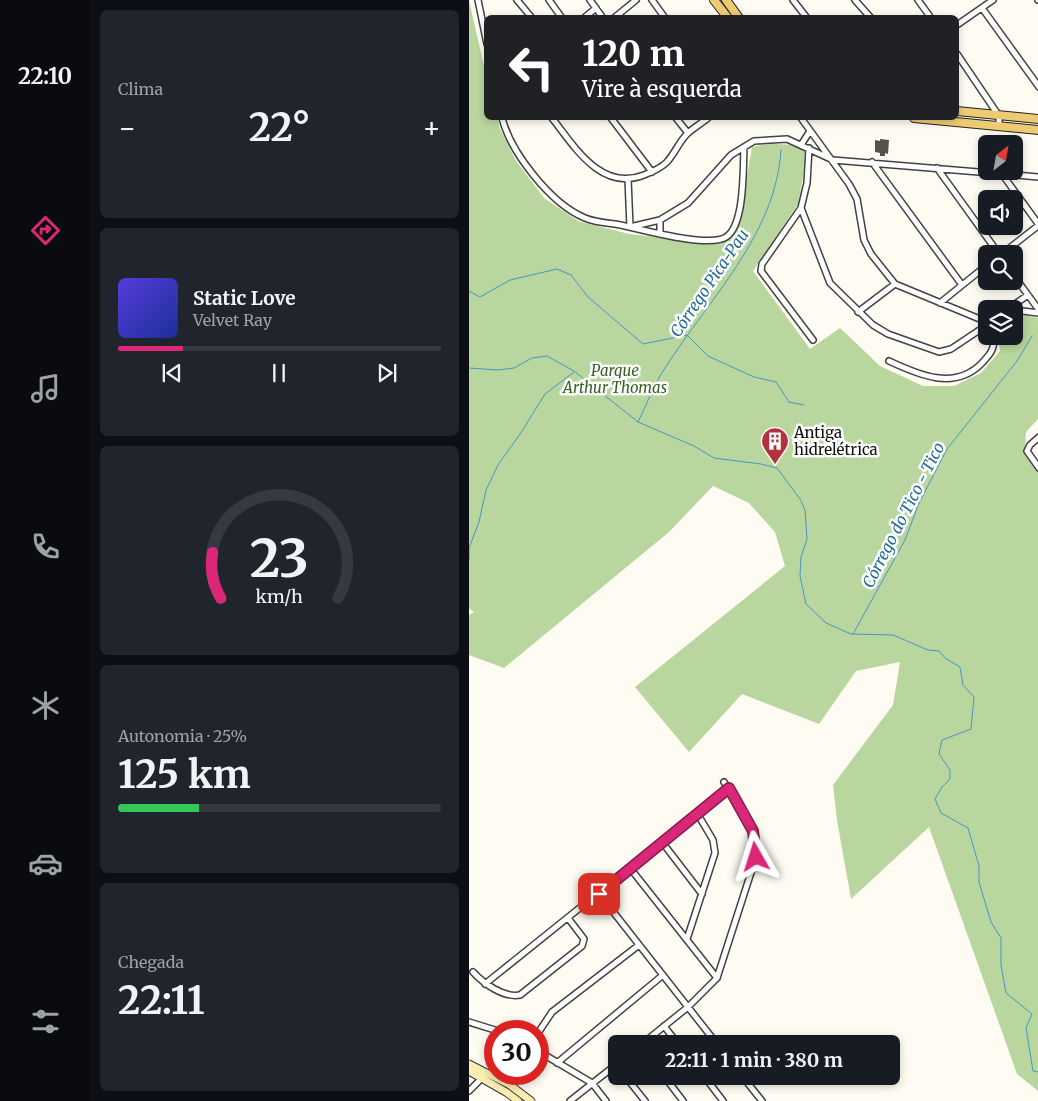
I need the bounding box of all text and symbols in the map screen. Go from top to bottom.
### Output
text: 120 m [582,32,685,76]
icon: left [499,35,564,100]
text: 22:10 [18,62,72,90]
text: Vire à esquerda [582,75,742,103]
text: Clima [118,79,163,99]
text: 22° [249,104,310,151]
text: − [118,110,137,146]
text: + [422,110,441,146]
north arrow [978,135,1023,180]
map controls [978,135,1023,345]
button: sound [978,190,1023,235]
icon: directions [28,213,63,248]
water label: Córrego Pica-Pau [666,225,752,341]
button: search [978,245,1023,290]
text: Static Love [193,286,296,310]
button: layers [978,300,1023,345]
text: Velvet Ray [193,310,272,330]
icon: previous [158,359,186,387]
icon: pause [265,359,293,387]
icon: next [373,359,401,387]
park label: Parque Arthur Thomas [562,361,667,397]
icon: music [28,371,63,406]
place label: Antiga hidrelétrica [793,423,878,459]
building icon: Antiga hidrelétrica [760,426,790,465]
water label: Córrego do Tico - Tico [858,439,948,591]
text: 23 [250,526,309,591]
icon: phone [28,529,63,564]
text: km/h [256,585,303,608]
icon: climate [28,688,63,723]
text: Autonomia · 25% [118,726,247,746]
text: 125 km [118,751,251,798]
position arrow [729,830,781,882]
icon: car [28,846,63,881]
pin [578,873,620,915]
icon: arrive [585,880,613,908]
text: Chegada [118,952,184,972]
text: 22:11 [118,977,205,1024]
icon: filters [28,1004,63,1039]
speed limit sign: 30 [484,1020,549,1085]
text: 22:11 · 1 min · 380 m [665,1048,843,1072]

